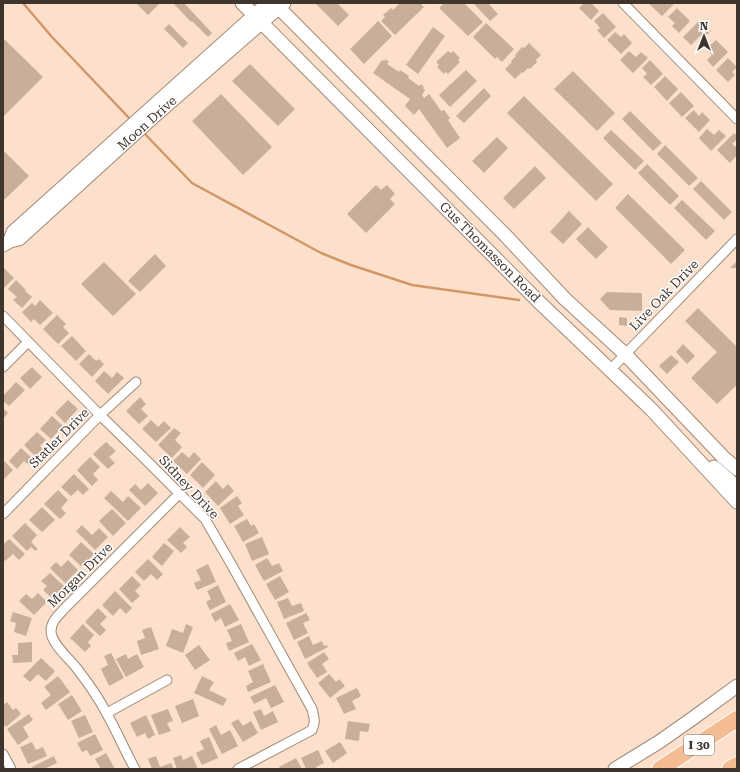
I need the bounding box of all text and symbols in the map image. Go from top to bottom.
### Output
north arrow [684,16,724,56]
text: N [700,20,709,33]
street label: Moon Drive [115,93,179,153]
street label: Gus Thomasson Road [437,199,544,306]
street label: Live Oak Drive [626,256,702,334]
street label: Statler Drive [26,405,92,471]
street label: Sidney Drive [156,452,222,522]
street label: Morgan Drive [45,540,115,610]
road number: I 30 [684,735,714,755]

